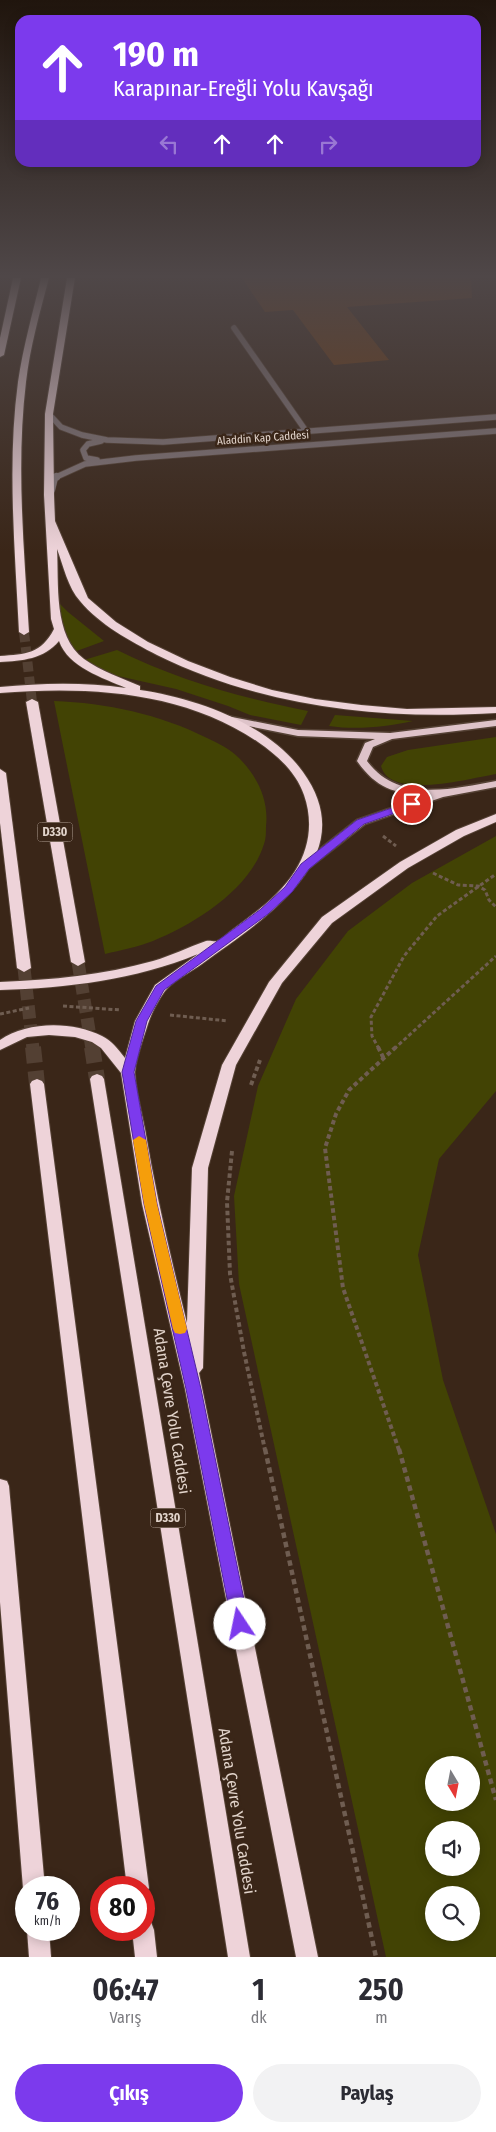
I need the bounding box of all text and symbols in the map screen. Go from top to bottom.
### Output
text: 190 m [113,33,199,75]
icon: ahead [30,35,95,100]
text: Karapınar-Ereğli Yolu Kavşağı [113,75,374,102]
icon: left [155,130,183,158]
icon: ahead [208,130,236,158]
icon: ahead [261,130,289,158]
icon: right [314,130,342,158]
street label: Aladdin Kap Caddesi [217,428,310,448]
pin [391,783,433,825]
icon: arrive [398,790,426,818]
road number: D330 [38,822,72,842]
street label: Adana Çevre Yolu Caddesi [148,1327,195,1496]
road number: D330 [150,1509,186,1528]
position arrow [213,1597,265,1649]
street label: Adana Çevre Yolu Caddesi [213,1727,260,1896]
north arrow [425,1756,480,1811]
map controls [425,1756,480,1941]
button: sound [425,1821,480,1876]
speed limit sign: 80 [90,1876,155,1941]
button: search [425,1886,480,1941]
text: 76 [36,1887,59,1917]
text: km/h [34,1914,61,1928]
text: 06:47 [92,1972,159,2008]
text: 1 [252,1972,265,2008]
text: 250 [359,1972,404,2008]
text: Varış [109,2008,141,2027]
text: dk [251,2008,267,2027]
text: m [375,2008,388,2027]
button: Çıkış [15,2064,243,2122]
button: Paylaş [253,2064,481,2122]

